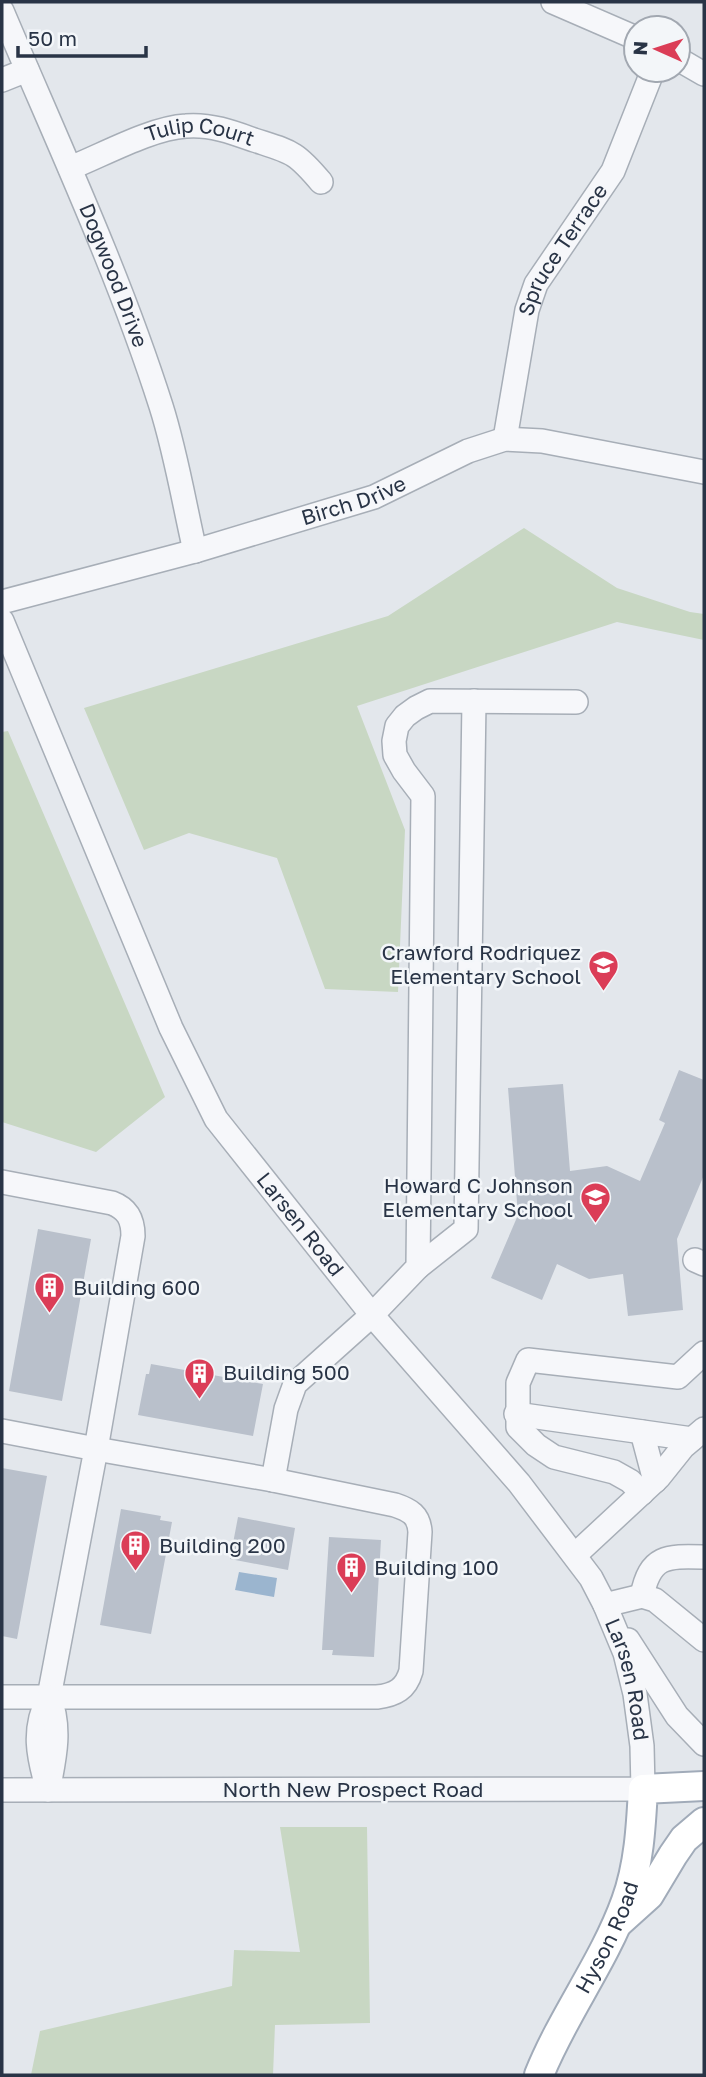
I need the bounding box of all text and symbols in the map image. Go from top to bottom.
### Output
scale bar [18,14,145,58]
north arrow [622,14,692,84]
text: 50 m [28,25,77,51]
text: N [628,40,651,56]
street label: Tulip Court [141,111,258,151]
street label: Spruce Terrace [512,178,612,319]
street label: Dogwood Drive [74,199,154,351]
street label: Birch Drive [298,469,410,530]
place label: Crawford Rodriquez Elementary School [382,939,581,989]
school or university icon: Crawford Rodriquez Elementary School [587,948,621,992]
street label: Larsen Road [252,1167,350,1281]
place label: Howard C Johnson Elementary School [382,1172,573,1222]
school or university icon: Howard C Johnson Elementary School [579,1181,613,1225]
building icon: Building 600 [33,1271,67,1315]
place label: Building 600 [73,1274,200,1300]
building icon: Building 500 [183,1356,217,1400]
place label: Building 500 [223,1359,350,1385]
building icon: Building 200 [119,1529,153,1573]
place label: Building 200 [159,1532,286,1558]
building icon: Building 100 [334,1551,368,1595]
place label: Building 100 [374,1554,499,1580]
street label: Larsen Road [600,1614,655,1742]
street label: North New Prospect Road [222,1776,484,1802]
street label: Hyson Road [569,1878,643,1998]

